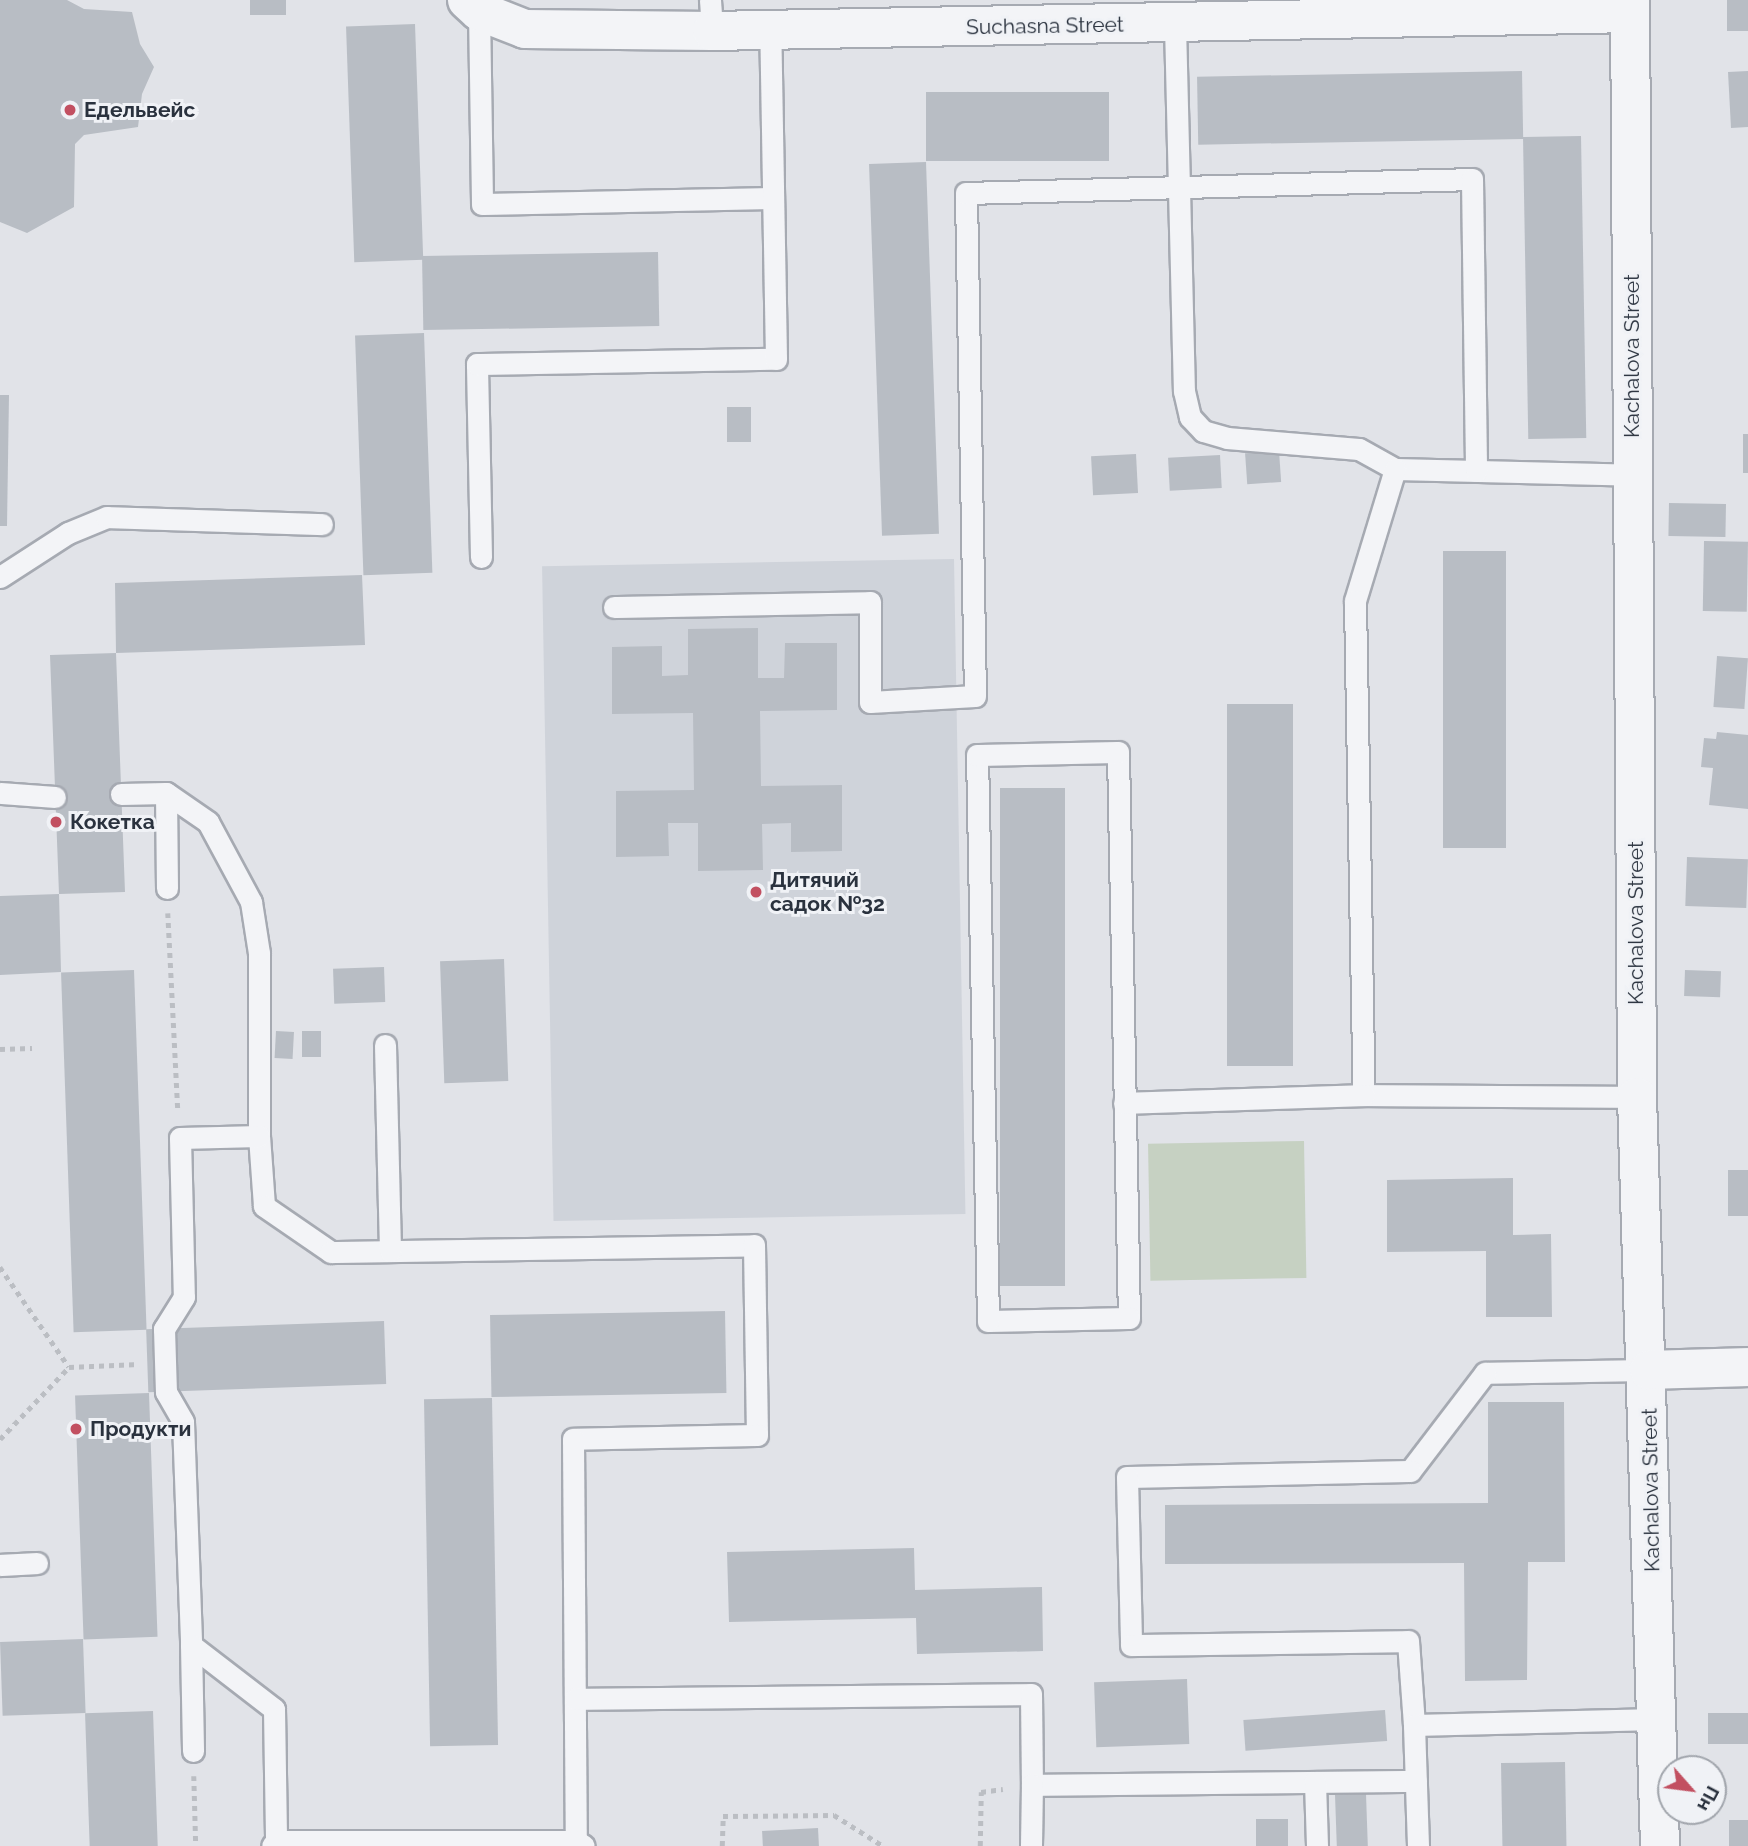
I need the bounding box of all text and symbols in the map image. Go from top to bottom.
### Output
street label: Suchasna Street [966,12,1124,40]
place label: Едельвейс [84,97,195,123]
marker: Едельвейс [62,102,78,118]
street label: Kachalova Street [1619,274,1645,438]
place label: Кокетка [70,809,155,835]
marker: Кокетка [48,814,64,830]
street label: Kachalova Street [1623,841,1649,1005]
place label: Дитячий садок №32 [770,867,885,917]
marker: Дитячий садок №32 [748,884,764,900]
street label: Kachalova Street [1637,1408,1665,1572]
place label: Продукти [90,1416,191,1442]
marker: Продукти [68,1421,84,1437]
north arrow [1657,1755,1727,1825]
text: Пн [1693,1783,1724,1815]

